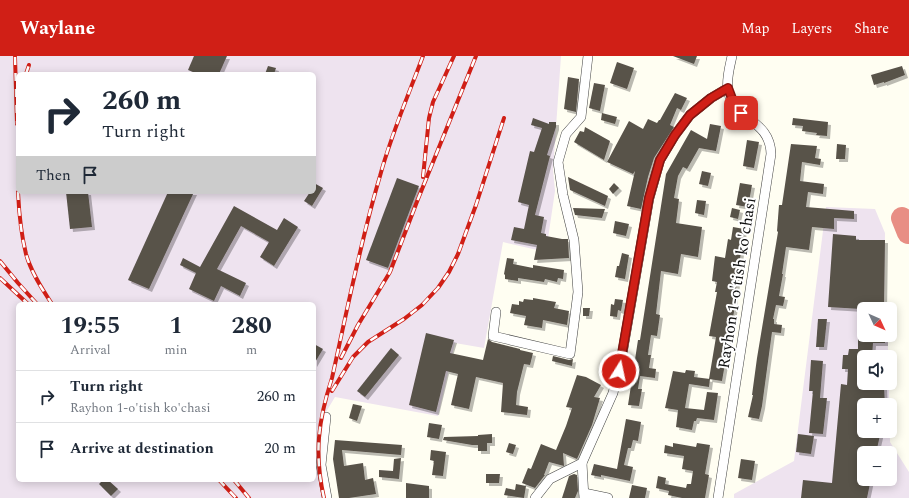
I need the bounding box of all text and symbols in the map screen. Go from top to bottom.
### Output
text: Waylane [20,14,95,43]
text: Map [741,18,770,39]
text: Layers [792,18,832,39]
text: Share [854,18,889,39]
text: 260 m [102,79,181,122]
icon: right [36,88,88,140]
pin [724,96,758,130]
icon: arrive [730,102,752,124]
text: Turn right [102,118,185,145]
text: Then [36,164,71,187]
icon: arrive [79,164,101,186]
street label: Rayhon 1-o'tish ko'chasi [712,196,762,370]
north arrow [857,302,897,342]
map controls [857,302,897,486]
text: 19:55 [60,308,120,344]
text: 1 [169,308,183,344]
text: 280 [231,308,272,344]
text: Arrival [70,340,111,360]
text: min [165,340,187,360]
text: m [246,340,257,360]
position arrow [598,350,640,392]
button: sound [857,350,897,390]
text: Turn right [70,375,143,398]
text: 260 m [257,385,296,408]
icon: right [36,386,58,408]
text: Rayhon 1-o'tish ko'chasi [70,398,211,418]
button: + [857,398,897,438]
text: Arrive at destination [70,437,214,460]
text: 20 m [264,437,296,460]
icon: arrive [36,438,58,460]
button: − [857,446,897,486]

